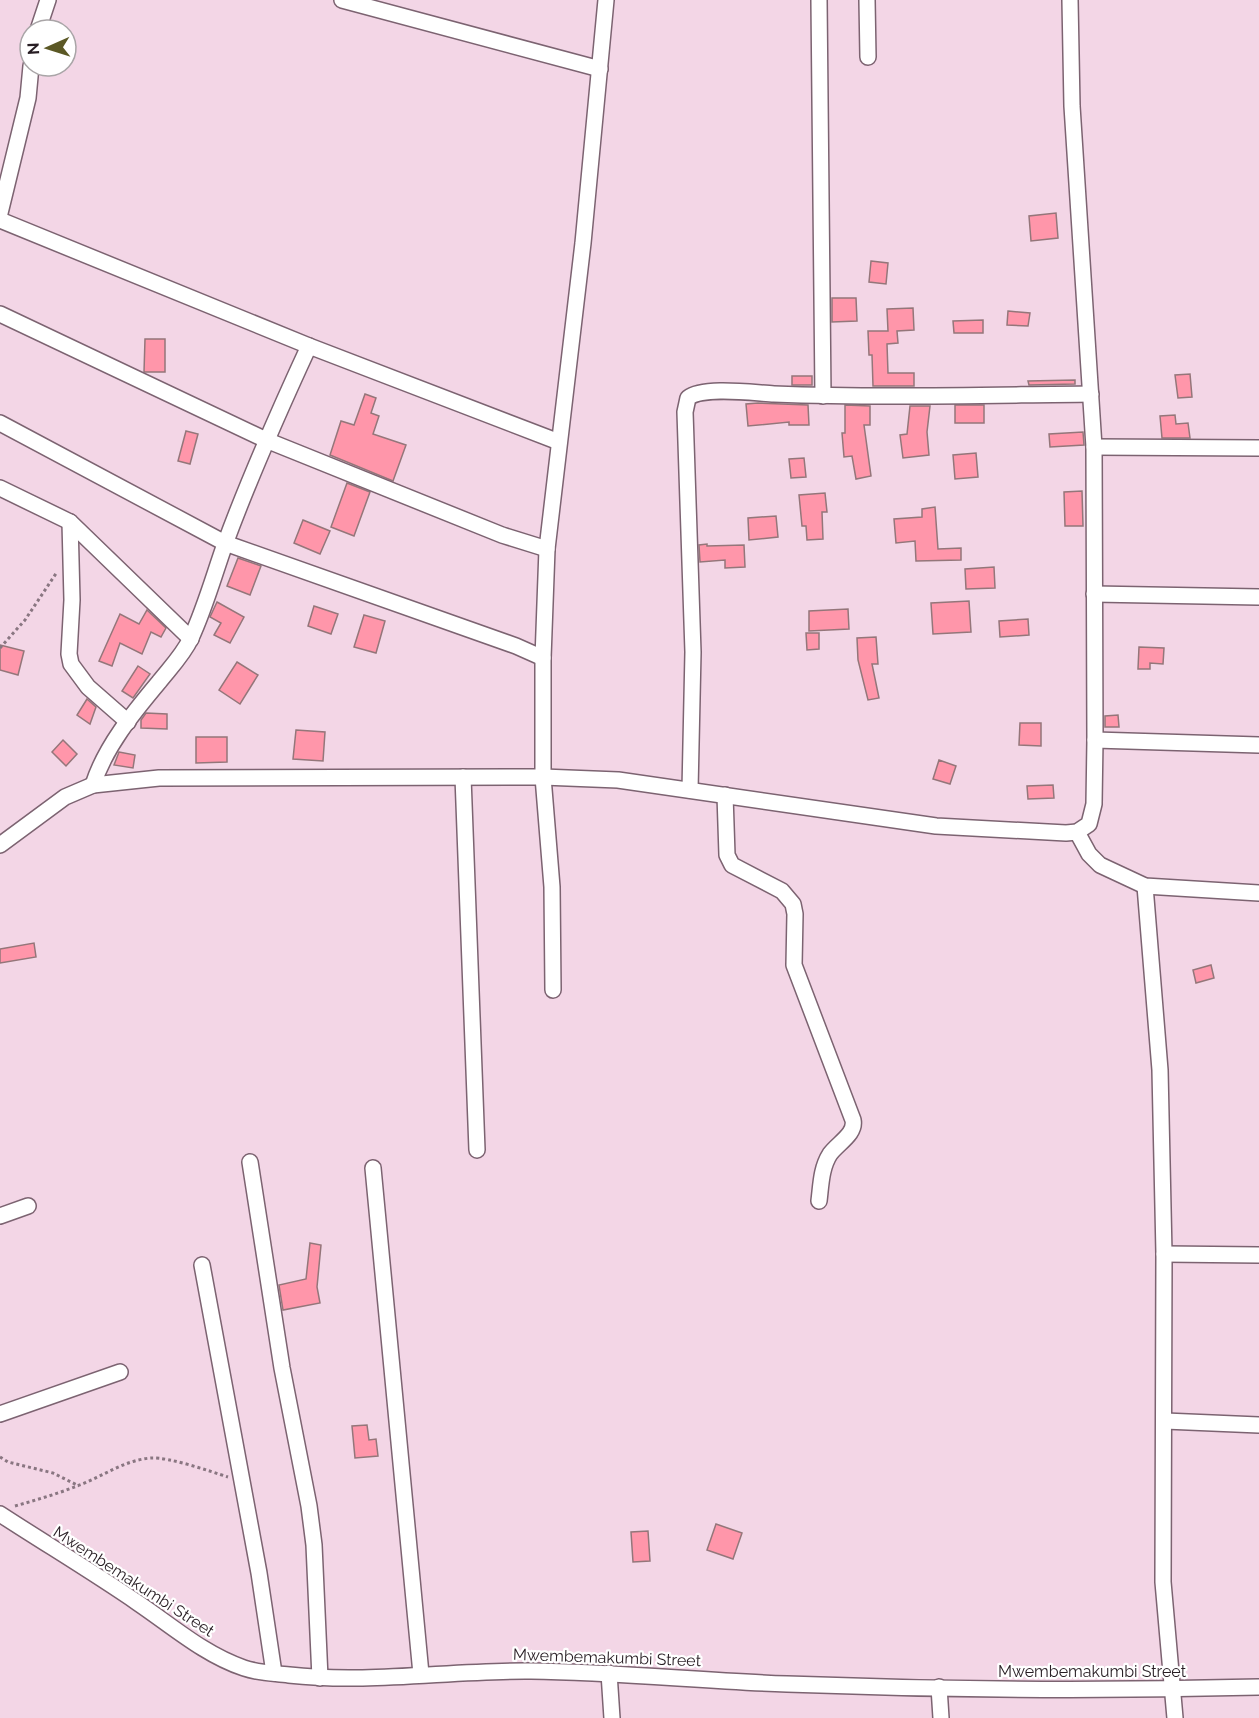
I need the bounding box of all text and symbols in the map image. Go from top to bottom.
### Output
north arrow [18,18,78,78]
text: N [24,42,43,55]
street label: Mwembemakumbi Street [50,1522,218,1641]
street label: Mwembemakumbi Street [513,1645,702,1670]
street label: Mwembemakumbi Street [998,1662,1187,1681]

